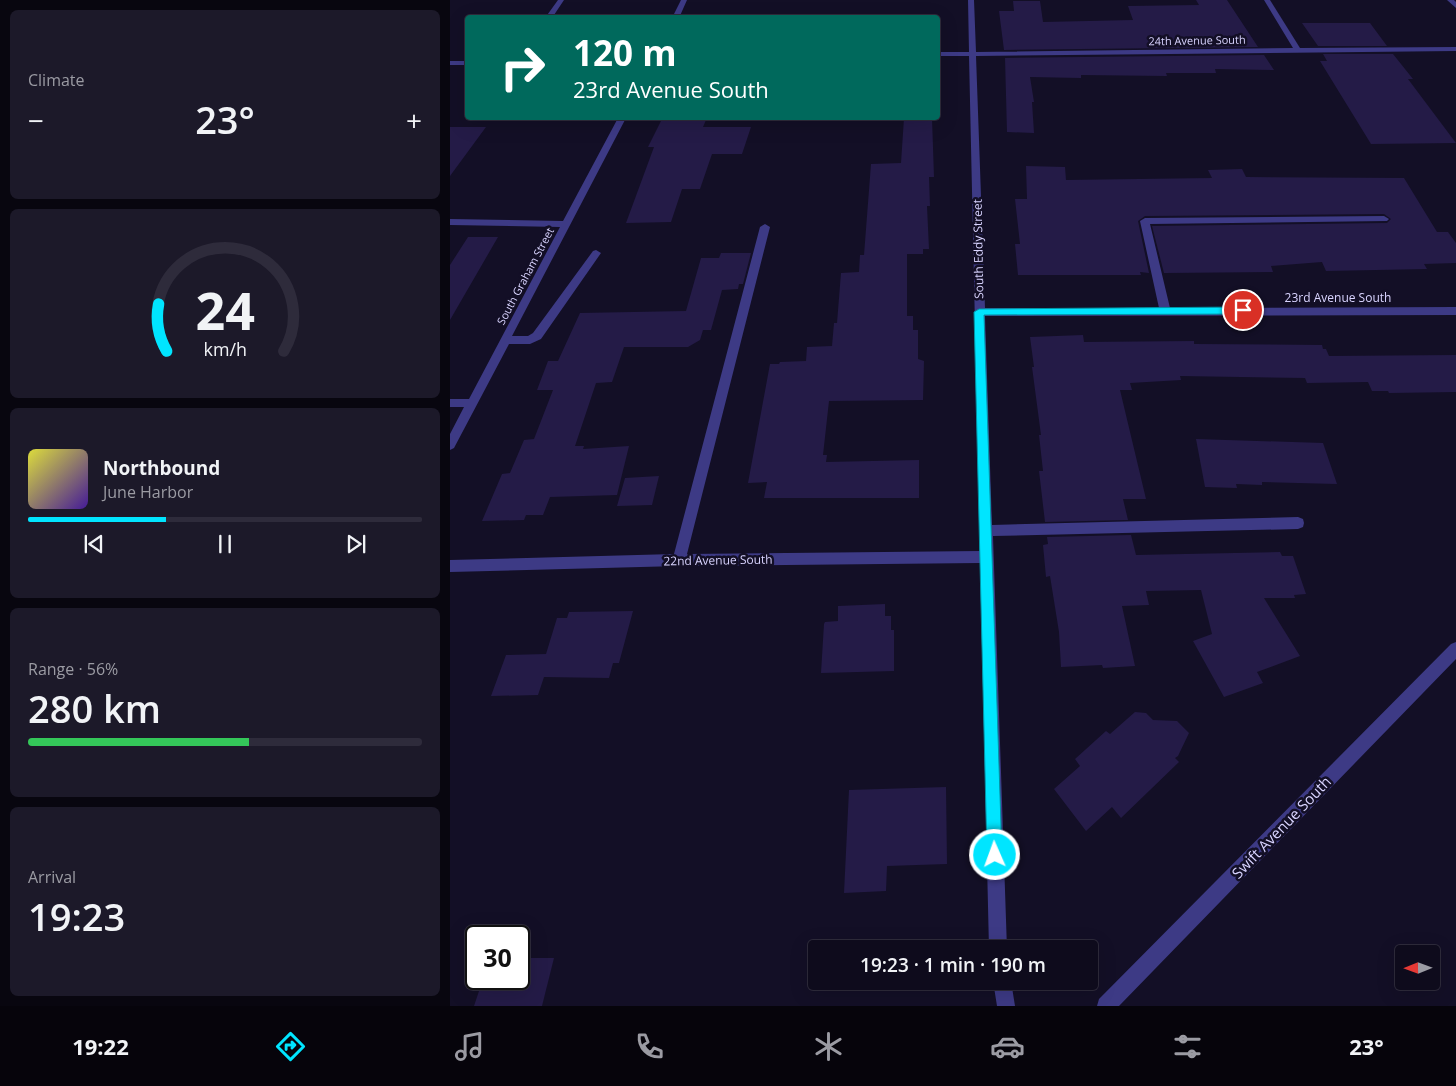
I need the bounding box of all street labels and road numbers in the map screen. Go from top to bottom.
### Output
street label: 24th Avenue South [1148,32,1246,48]
street label: South Eddy Street [969,199,987,299]
street label: South Graham Street [493,225,557,327]
street label: 23rd Avenue South [1285,289,1391,306]
street label: 22nd Avenue South [663,551,773,569]
street label: Swift Avenue South [1227,771,1335,883]

